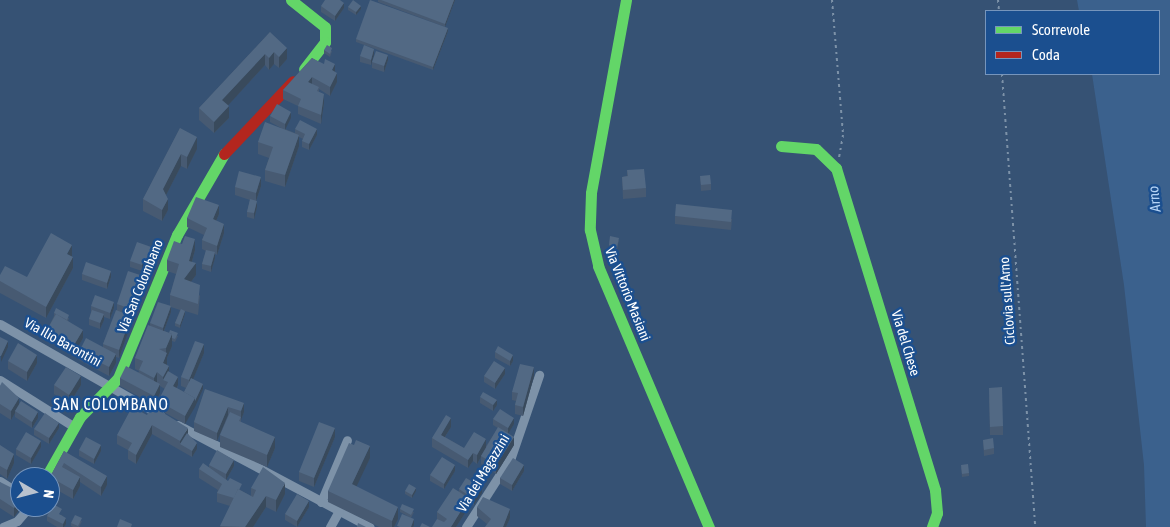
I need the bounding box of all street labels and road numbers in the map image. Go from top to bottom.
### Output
street label: Via San Colombano [114,237,166,335]
street label: Via Vittorio Masiani [602,245,654,343]
street label: Ciclovia sull'Arno [996,257,1018,345]
street label: Via del Chese [888,308,924,378]
street label: Via Ilio Barontini [22,314,104,370]
street label: Via dei Magazzini [453,431,513,515]

